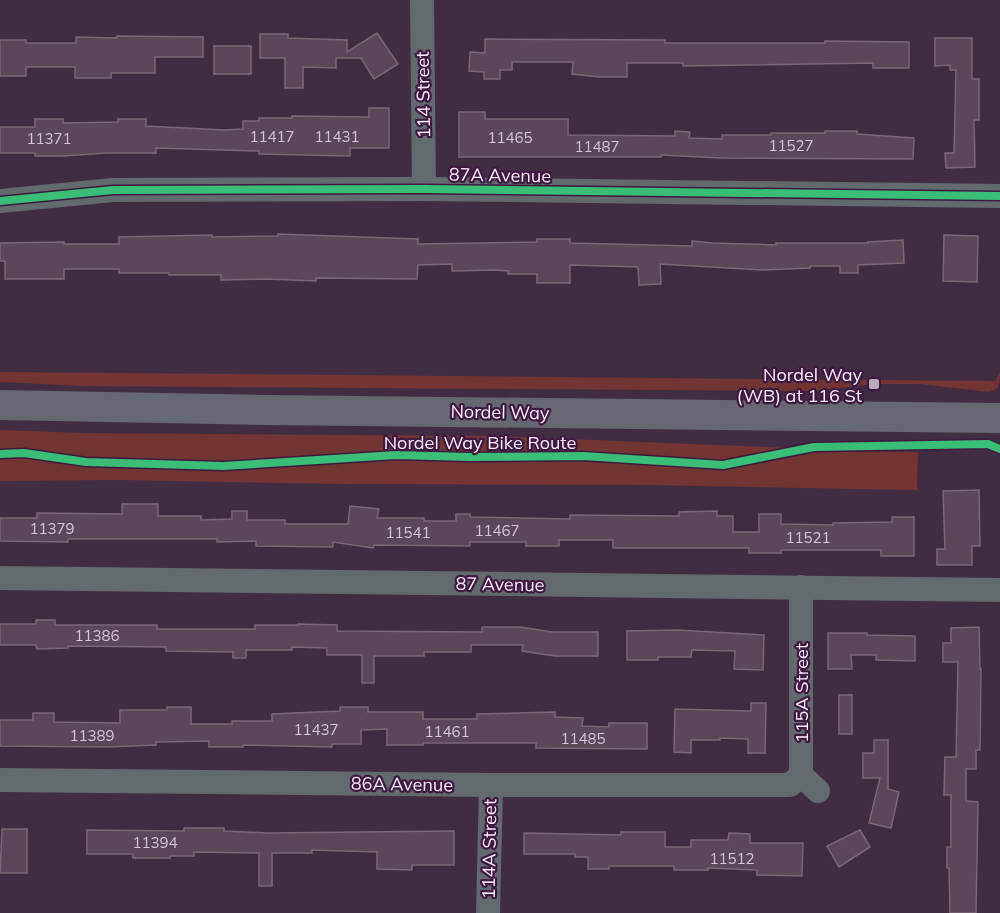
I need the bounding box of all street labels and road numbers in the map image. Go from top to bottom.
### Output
street label: 114 Street [411,51,435,139]
street label: 87A Avenue [449,163,551,187]
street label: Nordel Way [450,400,550,424]
street label: Nordel Way Bike Route [384,431,576,454]
street label: 87 Avenue [455,572,545,596]
street label: 115A Street [790,643,813,743]
street label: 86A Avenue [351,772,453,796]
street label: 114A Street [477,799,501,899]

